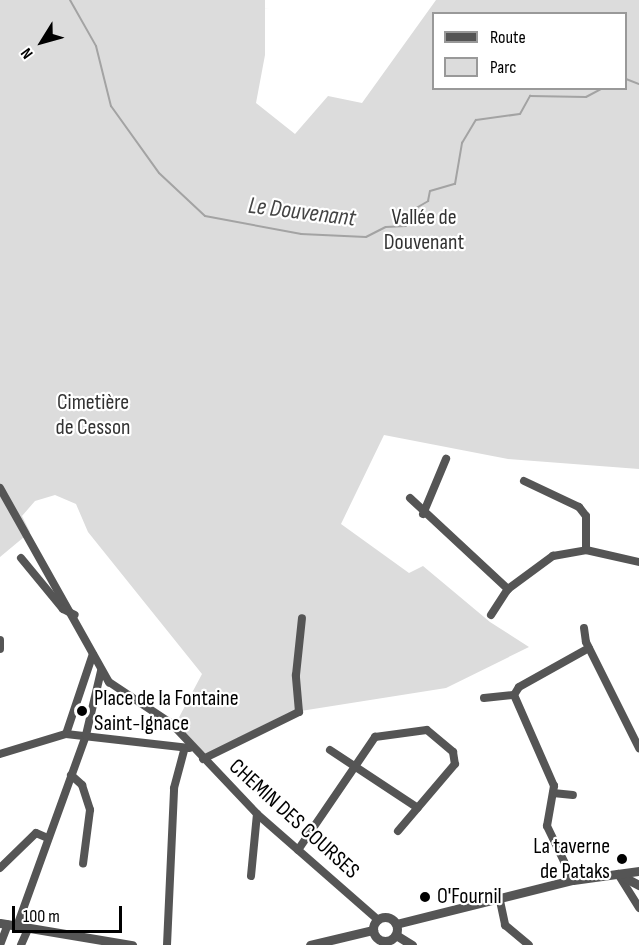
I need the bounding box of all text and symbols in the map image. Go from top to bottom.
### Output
north arrow [12,12,72,72]
legend [432,12,627,90]
text: Route [490,27,526,48]
text: N [17,44,37,62]
text: Parc [490,57,516,78]
water label: Le Douvenant [247,191,357,233]
park label: Vallée de Douvenant [384,204,464,255]
park label: Cimetière de Cesson [56,389,130,440]
place label: Place de la Fontaine Saint-Ignace [94,685,239,736]
marker: Place de la Fontaine Saint-Ignace [75,704,89,718]
street label: CHEMIN DES COURSES [223,754,365,884]
place label: La taverne de Pataks [533,833,610,884]
marker: La taverne de Pataks [615,852,629,866]
place label: O'Fournil [437,884,502,910]
marker: O'Fournil [418,890,432,904]
scale bar [15,894,124,932]
text: 100 m [23,906,60,927]

